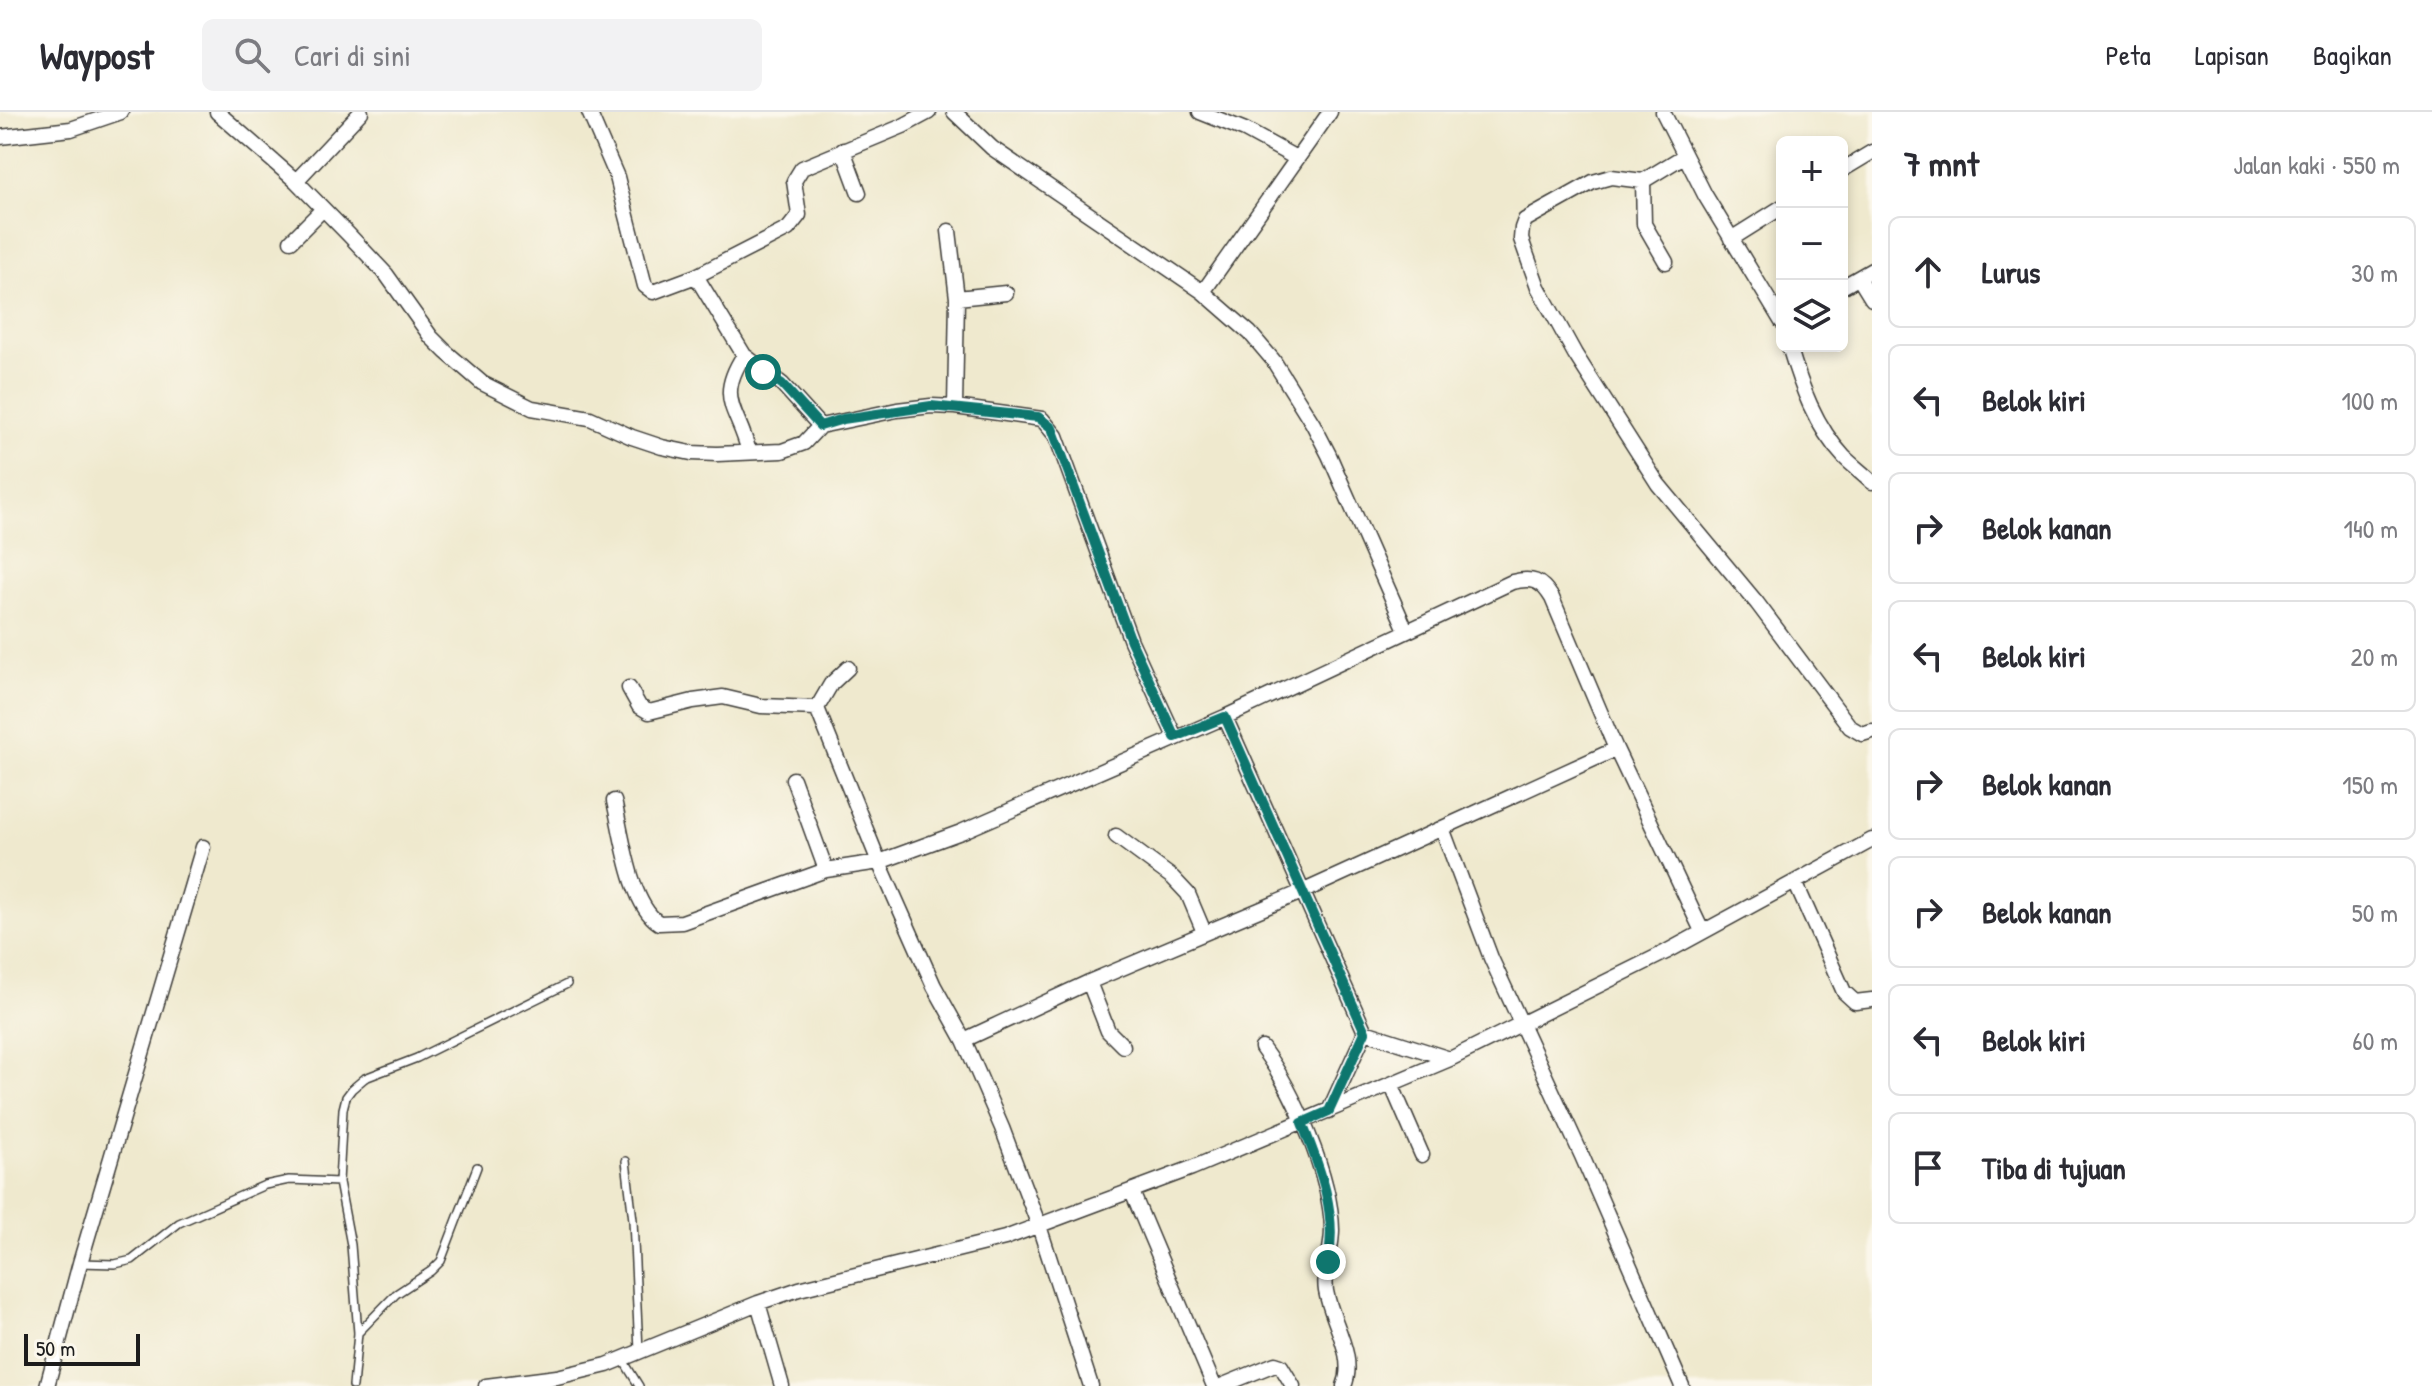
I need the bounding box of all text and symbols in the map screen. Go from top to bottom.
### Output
search box [202,19,762,91]
text: Waypost [40,29,154,81]
icon: search [230,33,274,77]
text: Cari di sini [294,35,411,75]
text: Peta [2106,36,2151,74]
text: Lapisan [2195,36,2269,74]
text: Bagikan [2313,36,2392,74]
map controls [1776,136,1848,352]
button: + [1776,136,1848,208]
text: 7 mnt [1904,141,1979,187]
text: Jalan kaki · 550 m [2233,147,2400,182]
button: − [1776,208,1848,280]
icon: ahead [1906,250,1950,294]
text: Lurus [1982,252,2040,292]
text: 30 m [2351,255,2398,290]
button: layers [1776,280,1848,352]
route start [745,354,781,390]
icon: left [1906,378,1950,422]
text: Belok kiri [1982,380,2086,420]
text: 100 m [2342,383,2398,418]
icon: right [1906,506,1950,550]
text: Belok kanan [1982,508,2112,548]
text: 140 m [2344,511,2398,546]
icon: left [1906,634,1950,678]
text: Belok kiri [1982,636,2086,676]
text: 20 m [2351,639,2398,674]
icon: right [1906,762,1950,806]
text: Belok kanan [1982,764,2112,804]
text: 150 m [2342,767,2398,802]
icon: right [1906,890,1950,934]
text: Belok kanan [1982,892,2112,932]
text: 50 m [2352,895,2398,930]
icon: left [1906,1018,1950,1062]
text: Belok kiri [1982,1020,2086,1060]
text: 60 m [2352,1023,2398,1058]
icon: arrive [1906,1146,1950,1190]
text: Tiba di tujuan [1982,1148,2126,1188]
route end [1310,1244,1346,1280]
scale bar [24,1330,140,1366]
text: 50 m [36,1333,75,1363]

